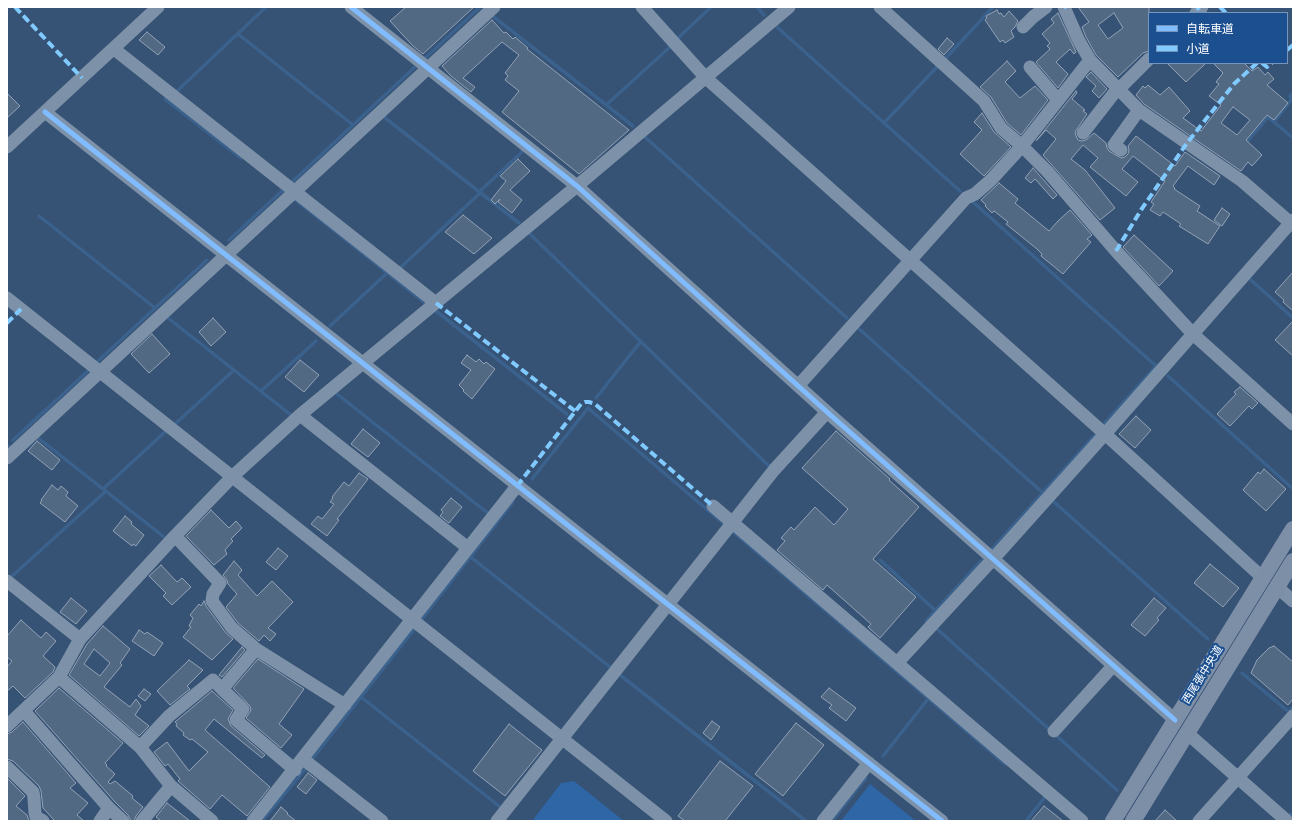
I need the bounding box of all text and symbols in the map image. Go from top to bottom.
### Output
legend [1148,12,1288,64]
text: 自転車道 [1186,21,1234,37]
text: 小道 [1186,41,1210,57]
street label: 西尾張中央道 [1180,644,1226,706]

